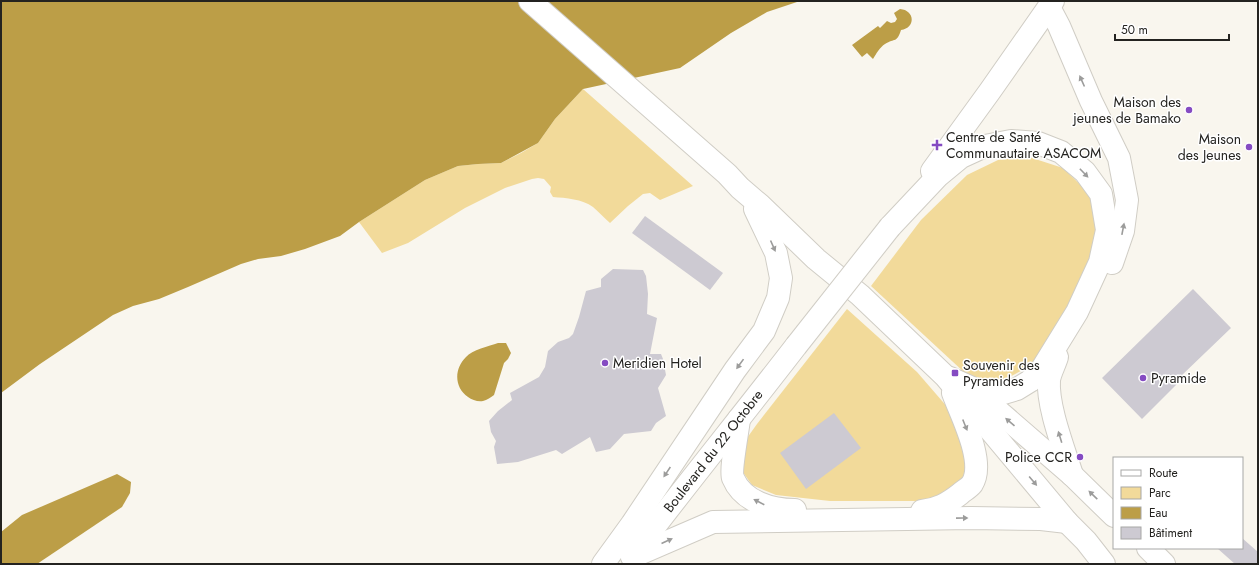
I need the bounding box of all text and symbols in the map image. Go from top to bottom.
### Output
scale bar [1115,16,1229,42]
text: 50 m [1121,21,1148,39]
one-way arrow [1079,75,1085,86]
place label: Maison des jeunes de Bamako [1072,92,1181,128]
marker: Maison des jeunes de Bamako [1184,105,1194,115]
place label: Centre de Santé Communautaire ASACOM [946,127,1101,163]
place label: Maison des Jeunes [1178,129,1241,165]
marker: Centre de Santé Communautaire ASACOM [931,139,943,151]
marker: Maison des Jeunes [1244,142,1254,152]
one-way arrow [1079,168,1089,178]
one-way arrow [1120,223,1126,235]
one-way arrow [770,240,776,252]
place label: Meridien Hotel [613,353,702,373]
place label: Souvenir des Pyramides [963,355,1040,391]
marker: Meridien Hotel [600,358,610,368]
one-way arrow [736,359,744,369]
marker: Souvenir des Pyramides [950,368,960,378]
place label: Pyramide [1151,368,1206,388]
marker: Pyramide [1138,373,1148,383]
street label: Boulevard du 22 Octobre [659,385,767,517]
one-way arrow [1006,418,1015,427]
one-way arrow [962,419,968,430]
one-way arrow [1057,431,1063,443]
place label: Police CCR [1005,447,1072,467]
marker: Police CCR [1075,452,1085,462]
legend [1113,457,1243,549]
text: Route [1149,464,1178,482]
one-way arrow [663,467,671,477]
one-way arrow [1029,475,1038,486]
text: Parc [1149,484,1171,502]
one-way arrow [1088,490,1098,500]
one-way arrow [753,499,765,505]
text: Eau [1149,504,1168,522]
one-way arrow [956,515,969,521]
text: Bâtiment [1149,524,1192,542]
one-way arrow [662,538,673,544]

